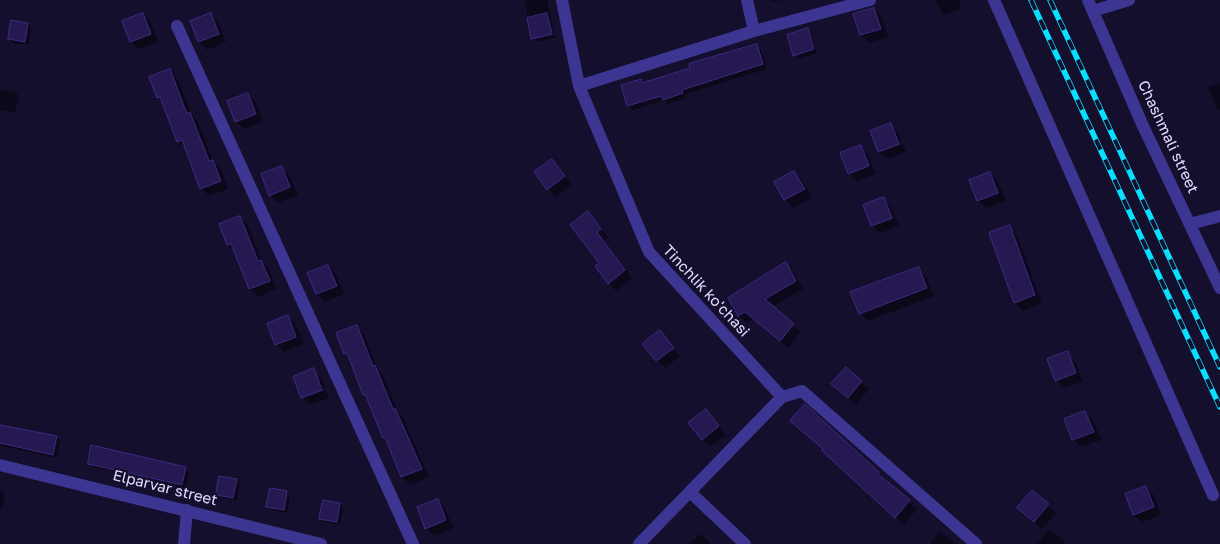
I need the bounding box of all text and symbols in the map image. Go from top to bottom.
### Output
street label: Chashmali street [1134,78,1202,196]
street label: Tinchlik ko'chasi [659,241,753,341]
street label: Elparvar street [111,466,219,510]

